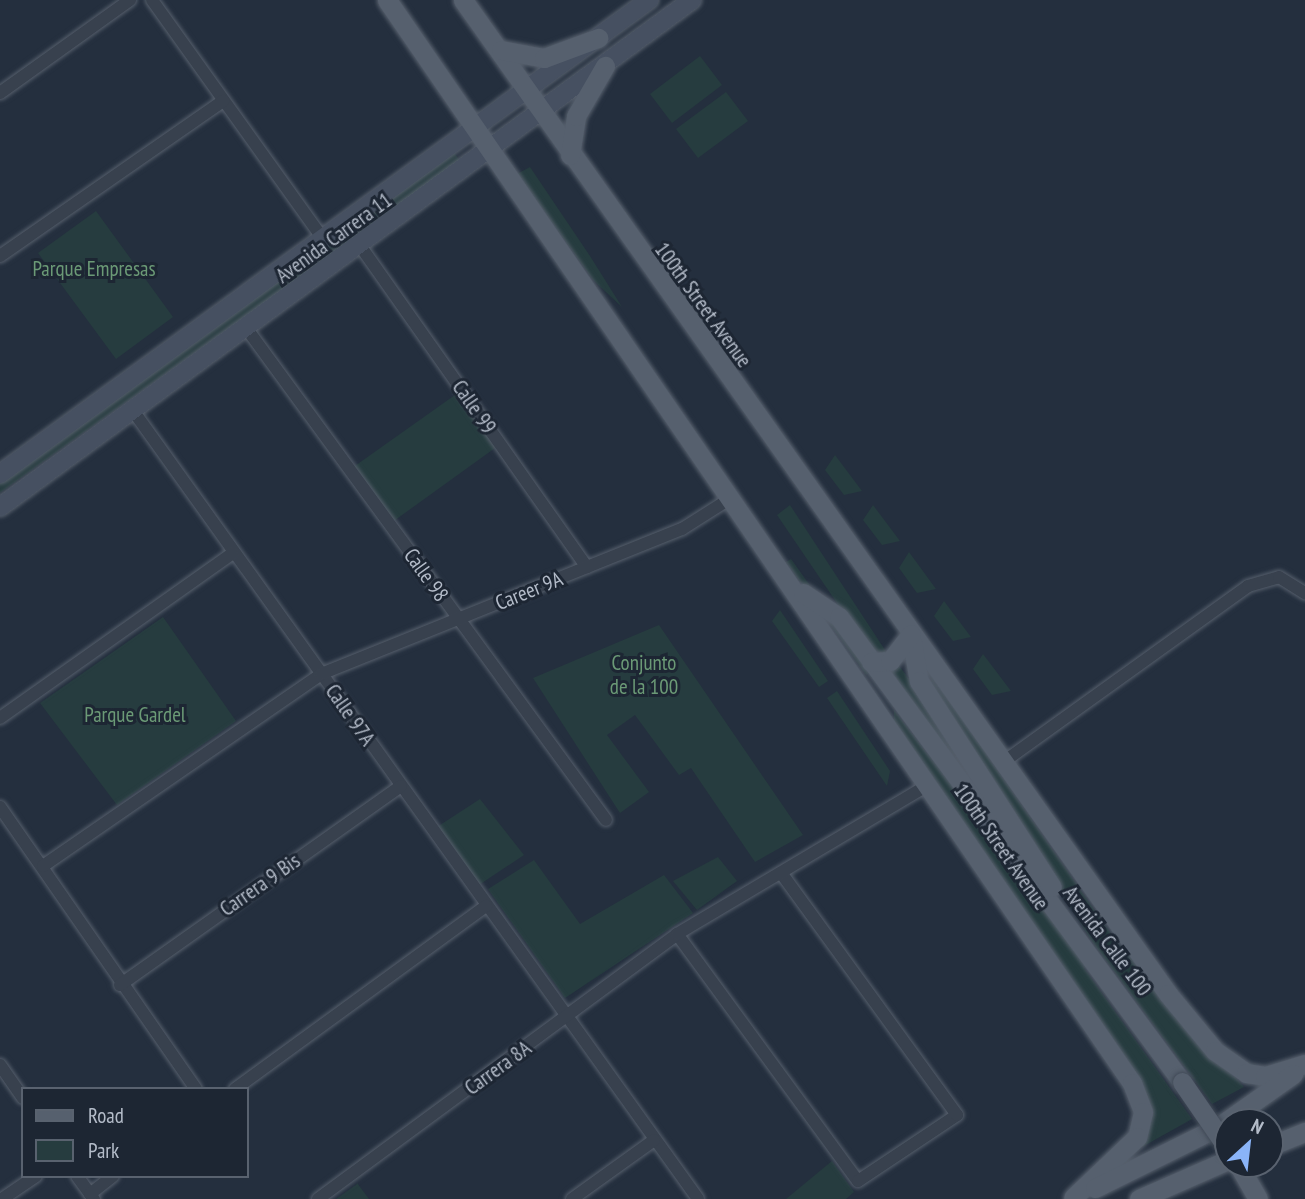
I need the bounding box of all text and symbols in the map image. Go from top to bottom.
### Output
street label: Avenida Carrera 11 [271,187,397,289]
street label: 100th Street Avenue [649,237,757,373]
park label: Parque Empresas [32,256,156,282]
street label: Calle 99 [447,375,501,439]
street label: Calle 98 [398,544,454,606]
street label: Career 9A [492,566,566,616]
park label: Conjunto de la 100 [610,650,678,700]
street label: Calle 97A [320,679,380,751]
park label: Parque Gardel [84,702,186,728]
street label: 100th Street Avenue [948,779,1054,915]
street label: Carrera 9 Bis [215,848,305,922]
street label: Avenida Calle 100 [1058,881,1156,1001]
street label: Carrera 8A [460,1035,536,1101]
legend [21,1087,248,1178]
text: Road [88,1102,124,1129]
north arrow [1214,1108,1284,1178]
text: N [1248,1113,1268,1139]
text: Park [88,1137,119,1164]

